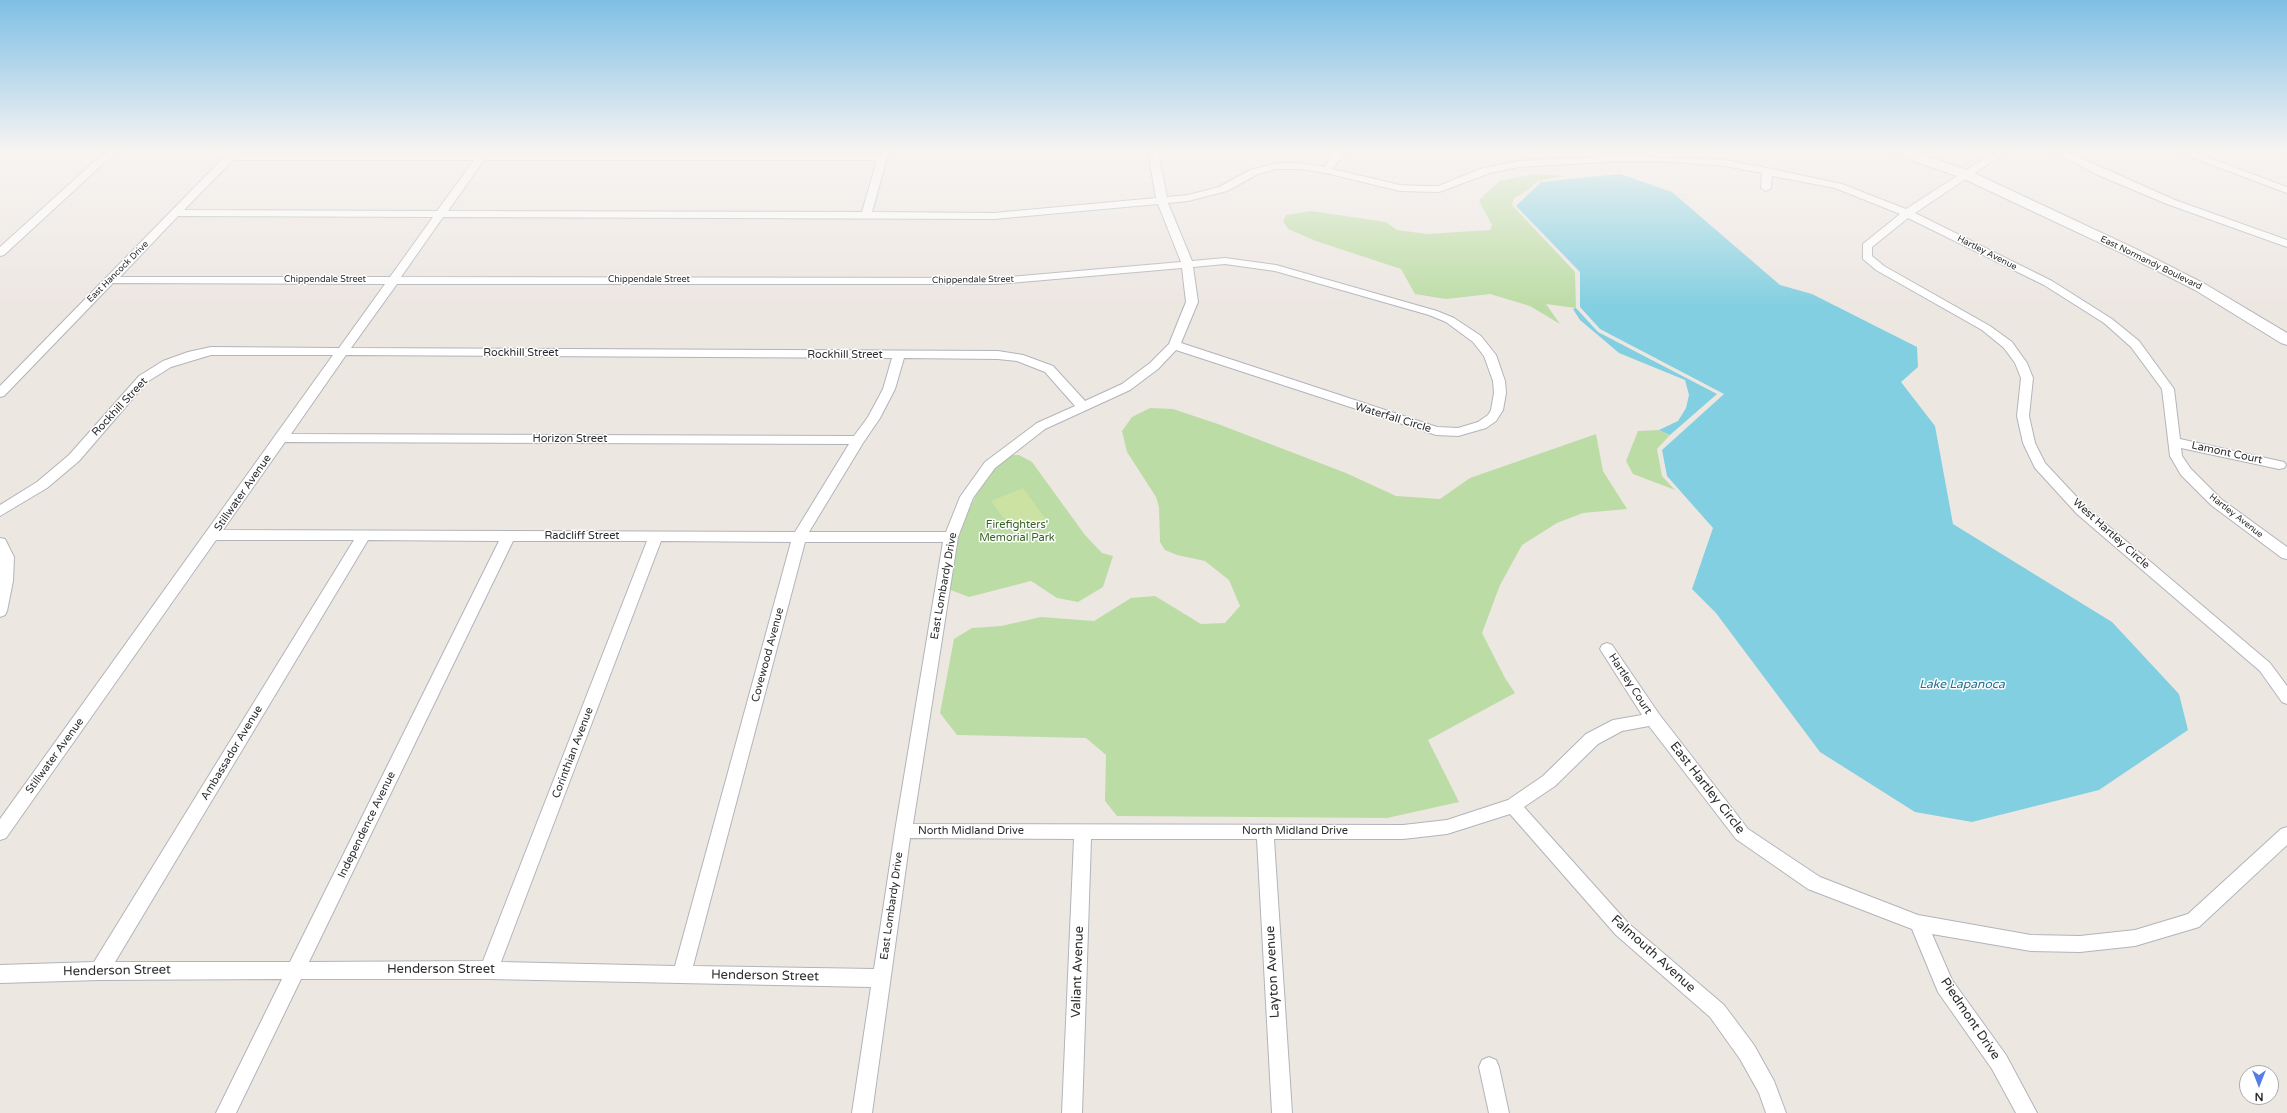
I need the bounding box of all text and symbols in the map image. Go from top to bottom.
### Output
street label: Hartley Avenue [1955,233,2019,273]
street label: East Normandy Boulevard [2098,234,2204,292]
street label: East Hancock Drive [85,239,151,305]
street label: Chippendale Street [932,274,1014,286]
street label: Chippendale Street [284,275,366,285]
street label: Chippendale Street [608,275,690,285]
street label: Rockhill Street [483,346,559,360]
street label: Rockhill Street [807,348,883,362]
street label: Rockhill Street [89,375,151,439]
street label: Waterfall Circle [1353,400,1433,436]
street label: Horizon Street [533,432,607,446]
street label: Lamont Court [2190,439,2264,467]
street label: Stillwater Avenue [212,452,274,534]
street label: Hartley Avenue [2207,492,2265,540]
street label: West Hartley Circle [2070,496,2152,572]
park label: Firefighters' Memorial Park [979,518,1055,544]
street label: Radcliff Street [544,529,620,543]
street label: East Lombardy Drive [928,531,960,641]
street label: Covewood Avenue [749,606,787,704]
street label: Hartley Court [1605,651,1655,717]
water label: Lake Lapanoca [1919,678,2005,692]
street label: Ambassador Avenue [198,703,266,803]
street label: Corinthian Avenue [550,706,596,800]
street label: Stillwater Avenue [23,716,87,796]
street label: East Hartley Circle [1666,739,1748,837]
street label: Independence Avenue [335,770,399,880]
street label: North Midland Drive [918,824,1024,838]
street label: North Midland Drive [1242,824,1348,838]
street label: East Lombardy Drive [878,851,906,961]
street label: Falmouth Avenue [1608,912,1698,996]
street label: Layton Avenue [1263,925,1283,1019]
street label: Valiant Avenue [1069,926,1087,1018]
street label: Henderson Street [63,962,171,980]
street label: Henderson Street [387,962,495,978]
street label: Henderson Street [711,967,819,985]
street label: Piedmont Drive [1937,975,2003,1063]
north arrow [2239,1065,2279,1105]
text: N [2255,1090,2263,1103]

